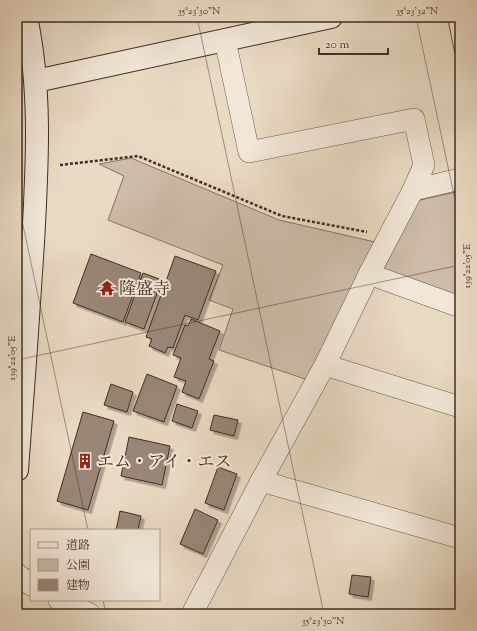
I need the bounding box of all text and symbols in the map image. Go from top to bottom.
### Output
text: 35°23'30"N [178,4,220,19]
text: 35°23'32"N [396,4,438,19]
scale bar [319,30,388,56]
text: 20 m [325,36,350,54]
text: 139°22'05"E [460,244,475,288]
place label: 隆盛寺 [119,278,170,302]
temple icon: 隆盛寺 [98,279,116,297]
text: 139°22'05"E [5,336,20,380]
place label: エム・アイ・エス [97,451,231,475]
building icon: エム・アイ・エス [76,452,94,470]
legend [30,529,160,601]
text: 道路 [66,537,90,555]
text: 公園 [66,557,90,575]
text: 建物 [66,577,90,595]
text: 35°23'30"N [302,614,344,629]

